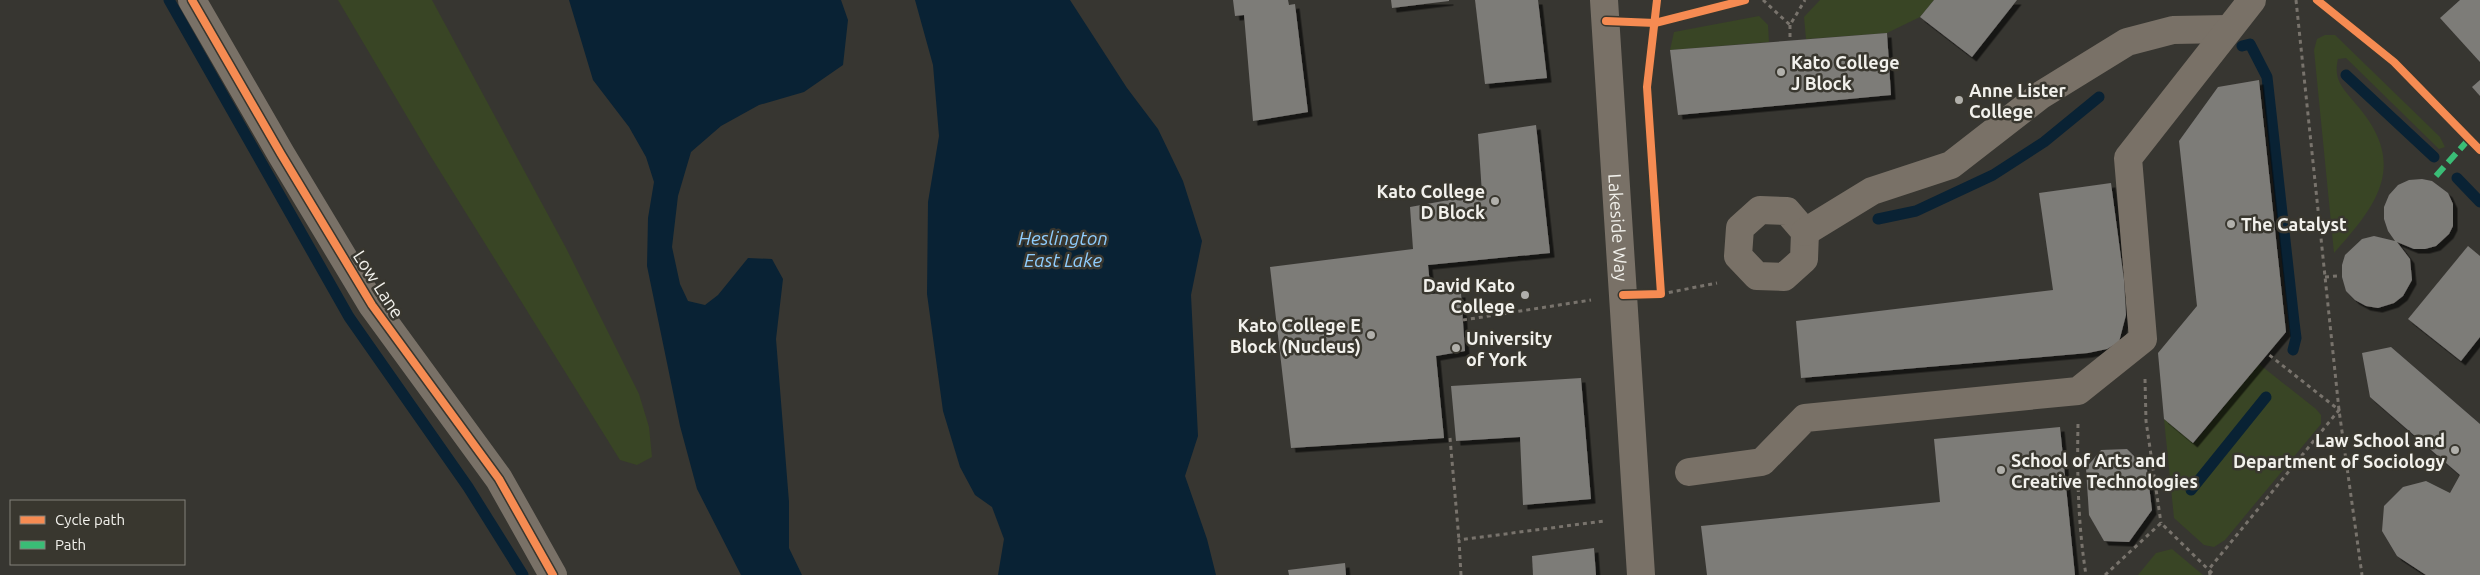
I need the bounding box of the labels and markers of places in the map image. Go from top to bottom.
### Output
place label: Kato College J Block [1791,52,1900,93]
marker: Kato College J Block [1775,66,1787,78]
place label: Anne Lister College [1969,80,2067,121]
marker: Anne Lister College [1953,94,1965,106]
place label: Kato College D Block [1376,181,1485,222]
marker: Kato College D Block [1489,195,1501,207]
place label: The Catalyst [2241,214,2347,234]
marker: The Catalyst [2225,218,2237,230]
place label: David Kato College [1423,275,1515,316]
marker: David Kato College [1519,289,1531,301]
place label: Kato College E Block (Nucleus) [1230,315,1361,357]
place label: University of York [1466,328,1553,369]
marker: Kato College E Block (Nucleus) [1365,329,1377,341]
marker: University of York [1450,342,1462,354]
place label: Law School and Department of Sociology [2233,430,2445,471]
marker: Law School and Department of Sociology [2449,444,2461,456]
place label: School of Arts and Creative Technologies [2011,450,2198,491]
marker: School of Arts and Creative Technologies [1995,464,2007,476]

